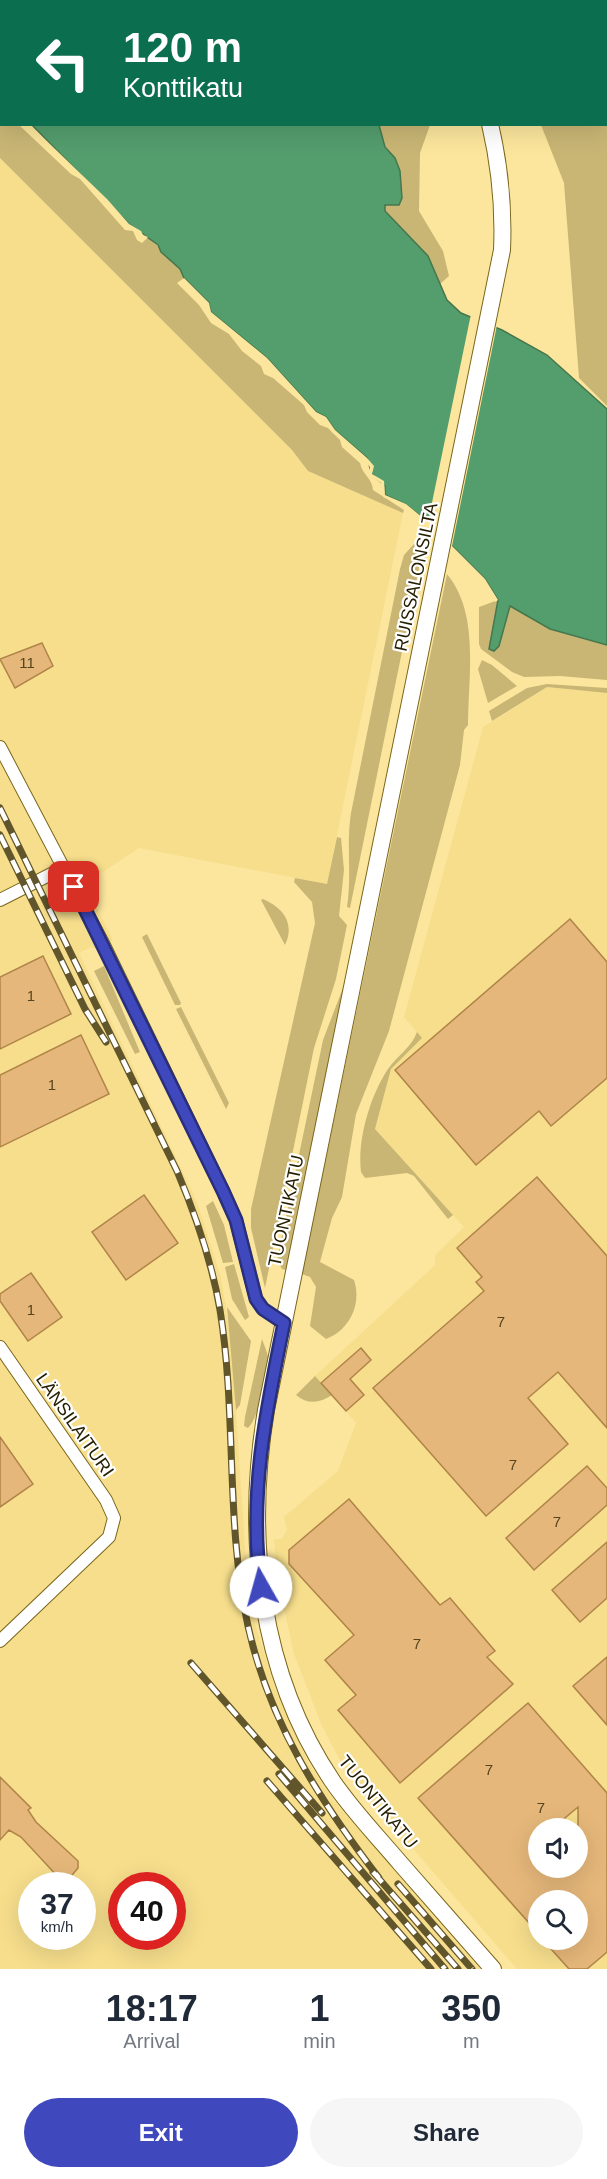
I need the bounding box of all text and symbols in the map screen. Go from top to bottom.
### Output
icon: left [24,24,102,102]
text: 120 m [123,24,242,71]
text: Konttikatu [123,73,243,103]
street label: RUISSALONSILTA [390,501,442,653]
house number: 11 [19,654,35,671]
pin [48,861,99,912]
icon: arrive [57,870,90,903]
house number: 1 [27,987,35,1004]
house number: 1 [48,1076,56,1093]
street label: TUONTIKATU [264,1153,308,1269]
house number: 1 [27,1301,35,1318]
house number: 7 [497,1313,505,1330]
street label: LÄNSILAITURI [32,1370,118,1480]
house number: 7 [509,1456,517,1473]
house number: 7 [553,1513,561,1530]
position arrow [229,1555,293,1619]
house number: 7 [413,1635,421,1652]
street label: TUONTIKATU [334,1752,422,1852]
house number: 7 [485,1761,493,1778]
house number: 7 [537,1799,545,1816]
map controls [528,1818,588,1950]
button: sound [528,1818,588,1878]
speed limit sign: 40 [108,1872,186,1950]
text: 37 [40,1887,74,1920]
button: search [528,1890,588,1950]
text: km/h [41,1918,73,1935]
text: 18:17 [106,1988,198,2029]
text: 1 [309,1988,329,2029]
text: 350 [441,1988,501,2029]
text: Arrival [123,2030,180,2052]
text: min [303,2030,336,2052]
text: m [463,2030,480,2052]
button: Exit [24,2098,298,2167]
button: Share [310,2098,583,2167]

